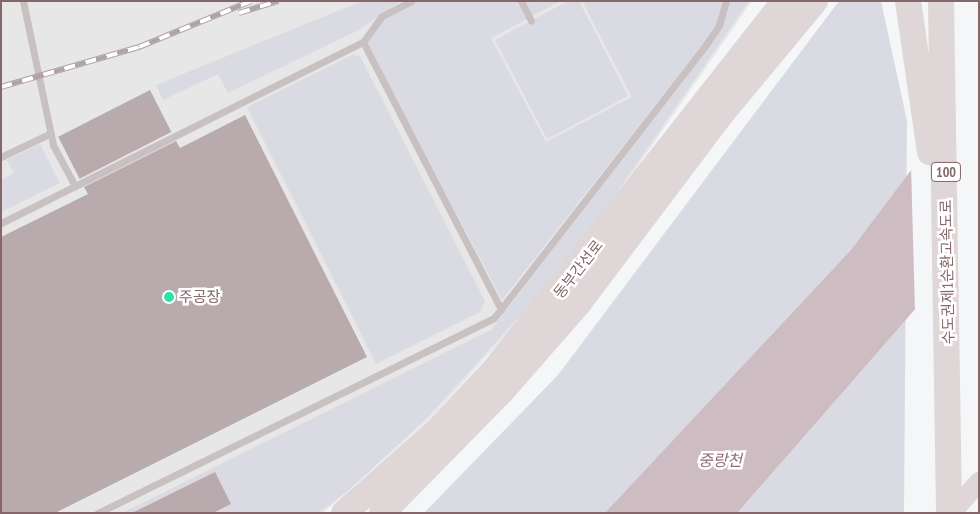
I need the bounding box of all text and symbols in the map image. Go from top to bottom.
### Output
road number: 100 [930,160,962,183]
street label: 수도권제1순환고속도로 [937,199,957,345]
street label: 동부간선로 [550,236,606,302]
place label: 주공장 [179,288,220,306]
marker: 주공장 [163,291,175,303]
water label: 중랑천 [698,450,742,470]

